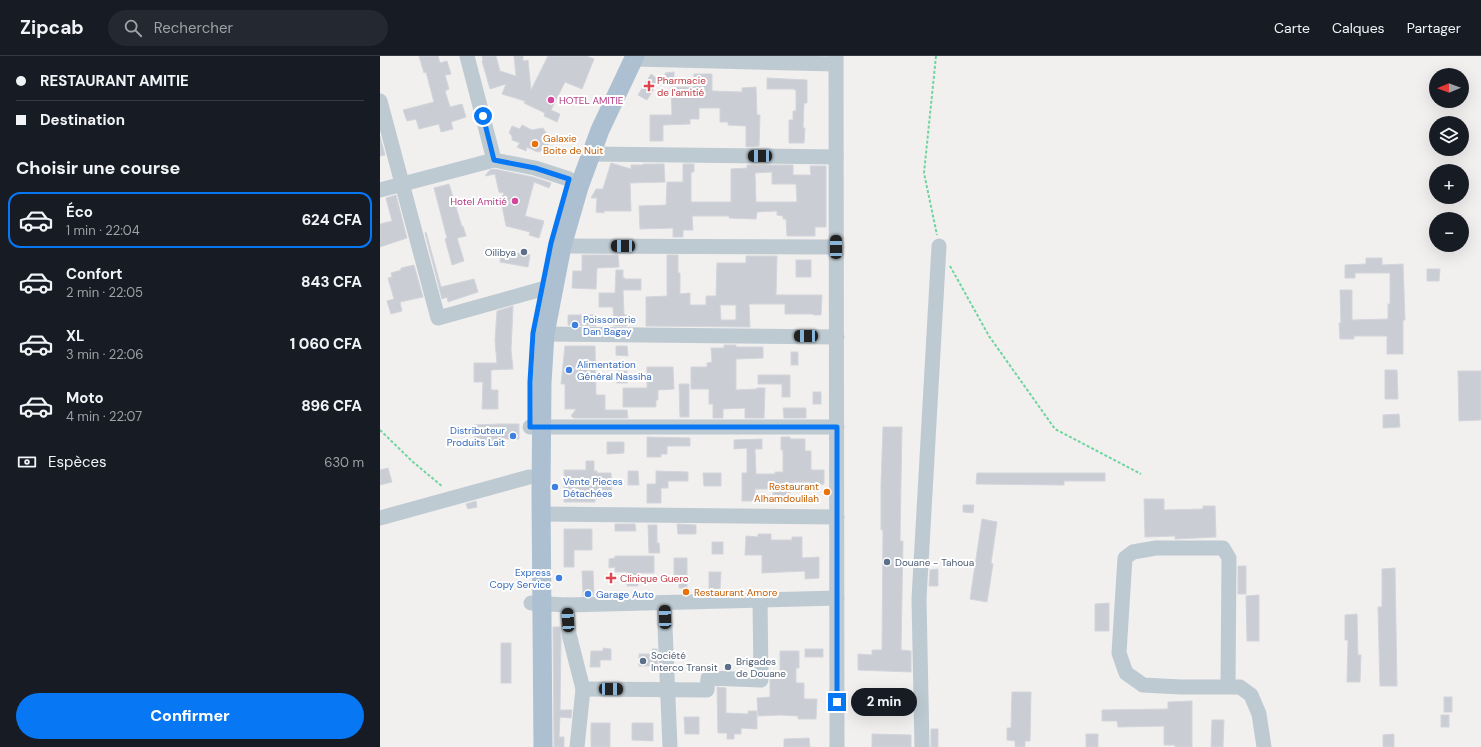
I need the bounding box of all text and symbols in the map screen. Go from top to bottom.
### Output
search box [108,10,388,46]
text: Zipcab [20,15,84,40]
icon: search [122,17,144,39]
text: Rechercher [154,18,233,38]
text: Carte [1274,19,1310,37]
text: Calques [1332,19,1385,37]
text: Partager [1407,19,1461,37]
north arrow [1429,68,1469,108]
map controls [1429,68,1469,252]
text: RESTAURANT AMITIE [40,71,189,91]
place label: Pharmacie de l'amitié [657,74,706,99]
marker: Pharmacie de l'amitié [644,81,654,91]
place label: HOTEL AMITIE [559,94,624,107]
marker: HOTEL AMITIE [546,95,556,105]
route start [474,107,492,125]
text: Destination [40,110,125,130]
button: layers [1429,116,1469,156]
place label: Galaxie Boite de Nuit [543,132,603,157]
marker: Galaxie Boite de Nuit [530,139,540,149]
car [748,150,772,162]
text: Choisir une course [16,156,180,180]
button: + [1429,164,1469,204]
place label: Hotel Amitié [450,195,507,208]
marker: Hotel Amitié [510,196,520,206]
icon: car [18,202,54,238]
text: Éco [66,202,93,222]
text: 624 CFA [302,210,362,230]
button: − [1429,212,1469,252]
text: 1 min · 22:04 [66,222,140,239]
car [830,235,842,259]
car [611,240,635,252]
place label: Oilibya [485,246,516,259]
marker: Oilibya [519,247,529,257]
icon: car [18,264,54,300]
text: Confort [66,264,123,284]
text: 843 CFA [301,272,362,292]
text: 2 min · 22:05 [66,284,143,301]
place label: Poissonerie Dan Bagay [583,313,636,338]
marker: Poissonerie Dan Bagay [570,320,580,330]
icon: car [18,326,54,362]
text: XL [66,326,84,346]
car [794,330,818,342]
text: 1 060 CFA [290,334,362,354]
text: 3 min · 22:06 [66,346,143,363]
place label: Alimentation Général Nassiha [577,358,652,383]
marker: Alimentation Général Nassiha [564,365,574,375]
icon: car [18,388,54,424]
text: Moto [66,388,104,408]
text: 896 CFA [301,396,362,416]
text: 4 min · 22:07 [66,408,142,425]
place label: Distributeur Produits Lait [447,424,505,449]
marker: Distributeur Produits Lait [508,431,518,441]
icon: cash [16,451,38,473]
text: Espèces [48,452,107,472]
text: 630 m [324,454,364,471]
place label: Vente Pieces Détachées [563,475,623,500]
place label: Restaurant Alhamdoulilah [754,480,819,505]
marker: Vente Pieces Détachées [550,482,560,492]
marker: Restaurant Alhamdoulilah [822,487,832,497]
place label: Douane - Tahoua [895,556,974,569]
marker: Douane - Tahoua [882,557,892,567]
place label: Express Copy Service [490,566,551,591]
marker: Clinique Guero [605,572,617,584]
place label: Clinique Guero [620,572,689,585]
marker: Express Copy Service [554,573,564,583]
place label: Restaurant Amore [694,586,778,599]
marker: Restaurant Amore [681,587,691,597]
place label: Garage Auto [596,588,654,601]
marker: Garage Auto [583,589,593,599]
car [659,605,671,629]
car [561,608,575,632]
place label: Société Interco Transit [651,649,718,674]
place label: Brigades de Douane [736,655,786,680]
marker: Société Interco Transit [638,656,648,666]
marker: Brigades de Douane [723,662,733,672]
car [599,683,623,695]
callout: 2 min [851,688,917,716]
button: Confirmer [16,693,364,739]
route end [828,693,846,711]
text: 2 min [867,693,901,710]

